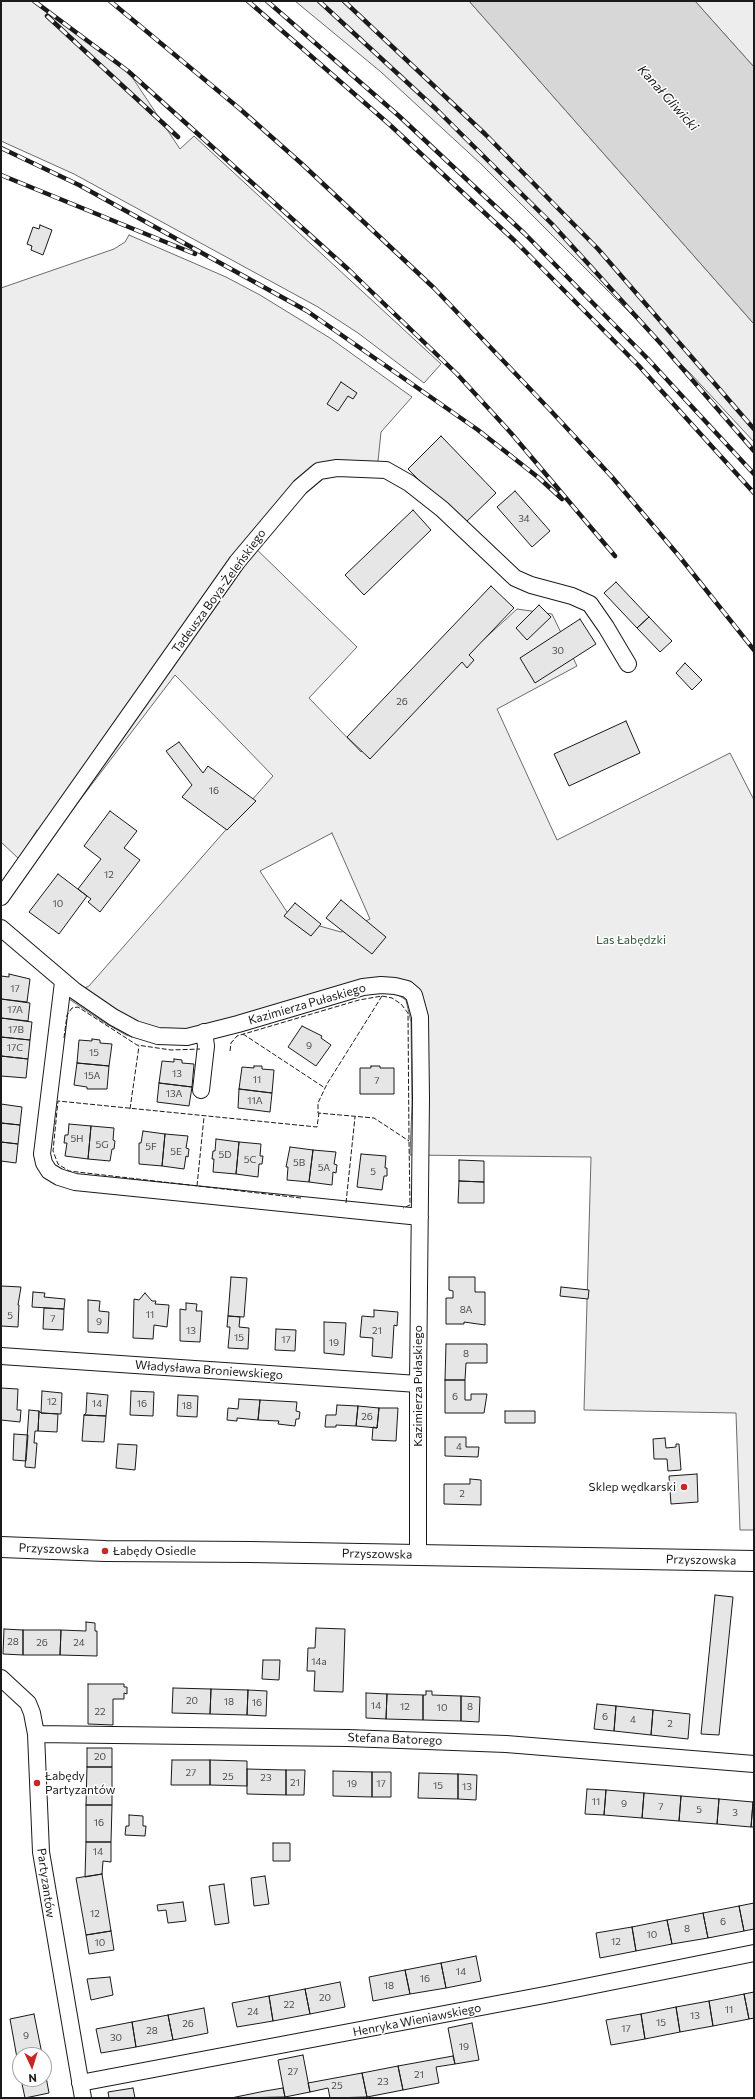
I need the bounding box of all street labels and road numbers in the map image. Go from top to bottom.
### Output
street label: Tadeusza Boya-Żeleńskiego [169,526,269,656]
street label: Kazimierza Pułaskiego [247,980,367,1028]
street label: Kazimierza Pułaskiego [411,1325,425,1447]
street label: Władysława Broniewskiego [134,1358,284,1382]
street label: Przyszowska [18,1541,90,1557]
street label: Przyszowska [342,1546,412,1562]
street label: Przyszowska [666,1552,736,1568]
street label: Stefana Batorego [347,1730,443,1748]
street label: Partyzantów [34,1847,58,1919]
street label: Henryka Wieniawskiego [352,2000,482,2040]

